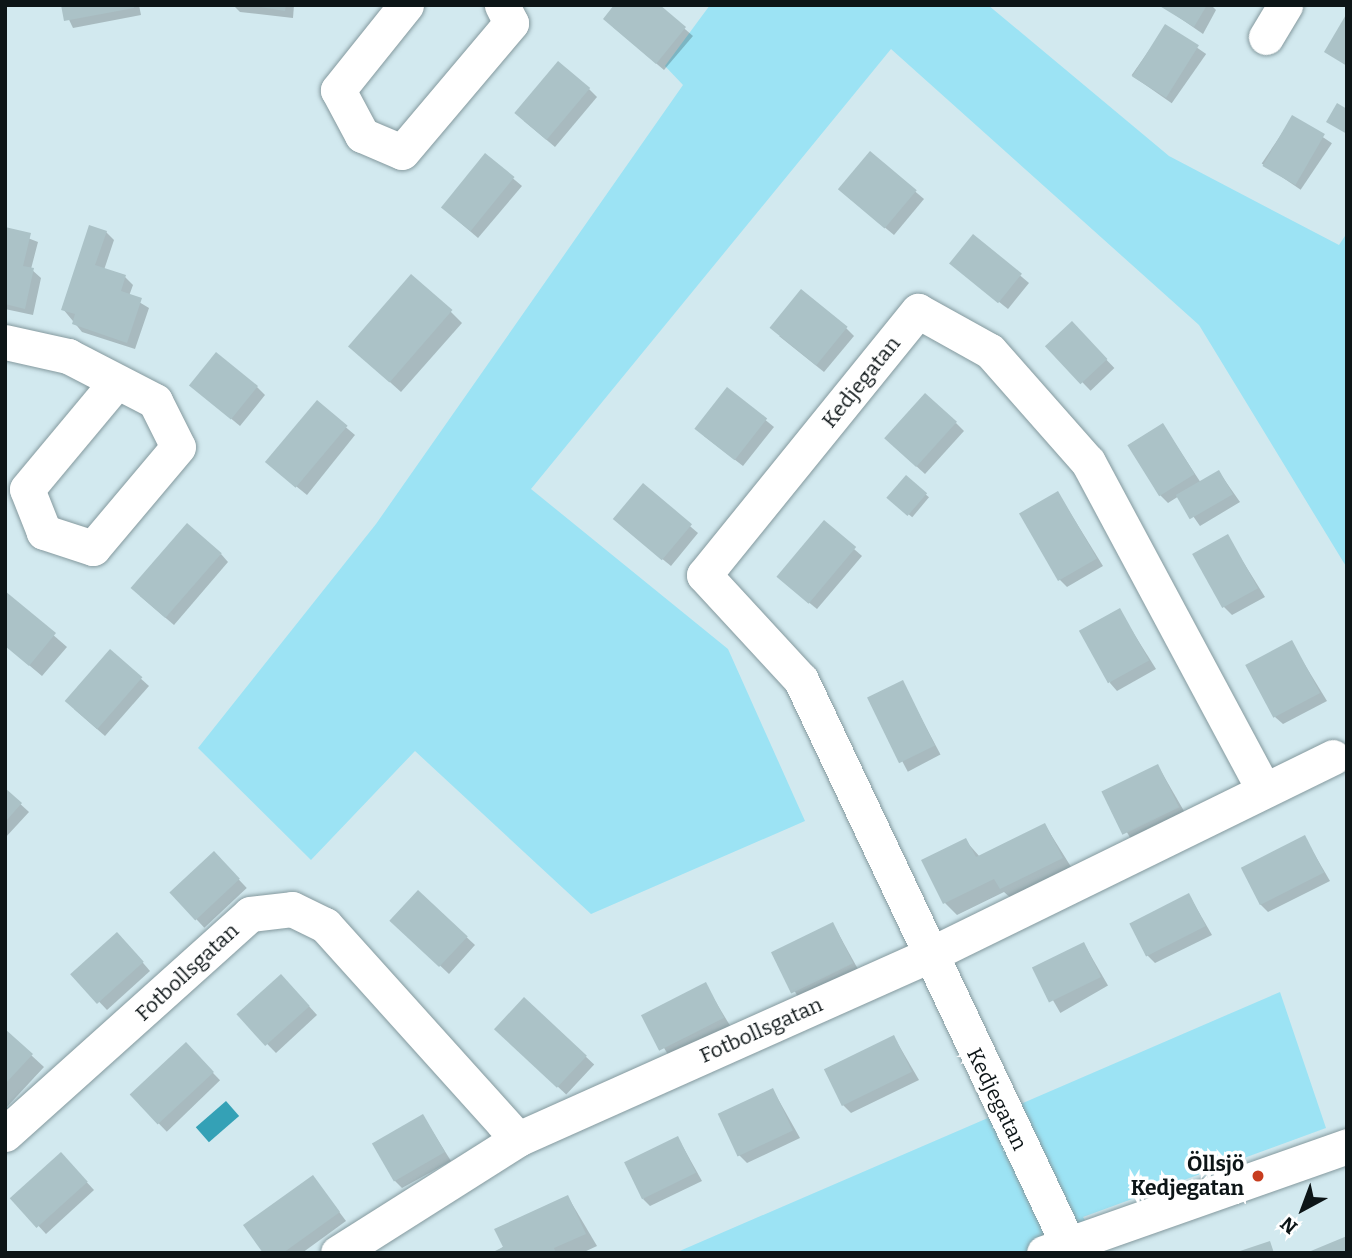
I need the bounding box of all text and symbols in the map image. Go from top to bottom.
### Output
street label: Kedjegatan [816,331,906,433]
street label: Fotbollsgatan [130,918,244,1026]
street label: Fotbollsgatan [696,992,826,1068]
street label: Kedjegatan [961,1044,1033,1154]
place label: Öllsjö Kedjegatan [1131,1151,1244,1201]
marker: Öllsjö Kedjegatan [1250,1168,1266,1184]
north arrow [1268,1174,1338,1244]
text: N [1276,1212,1302,1239]

